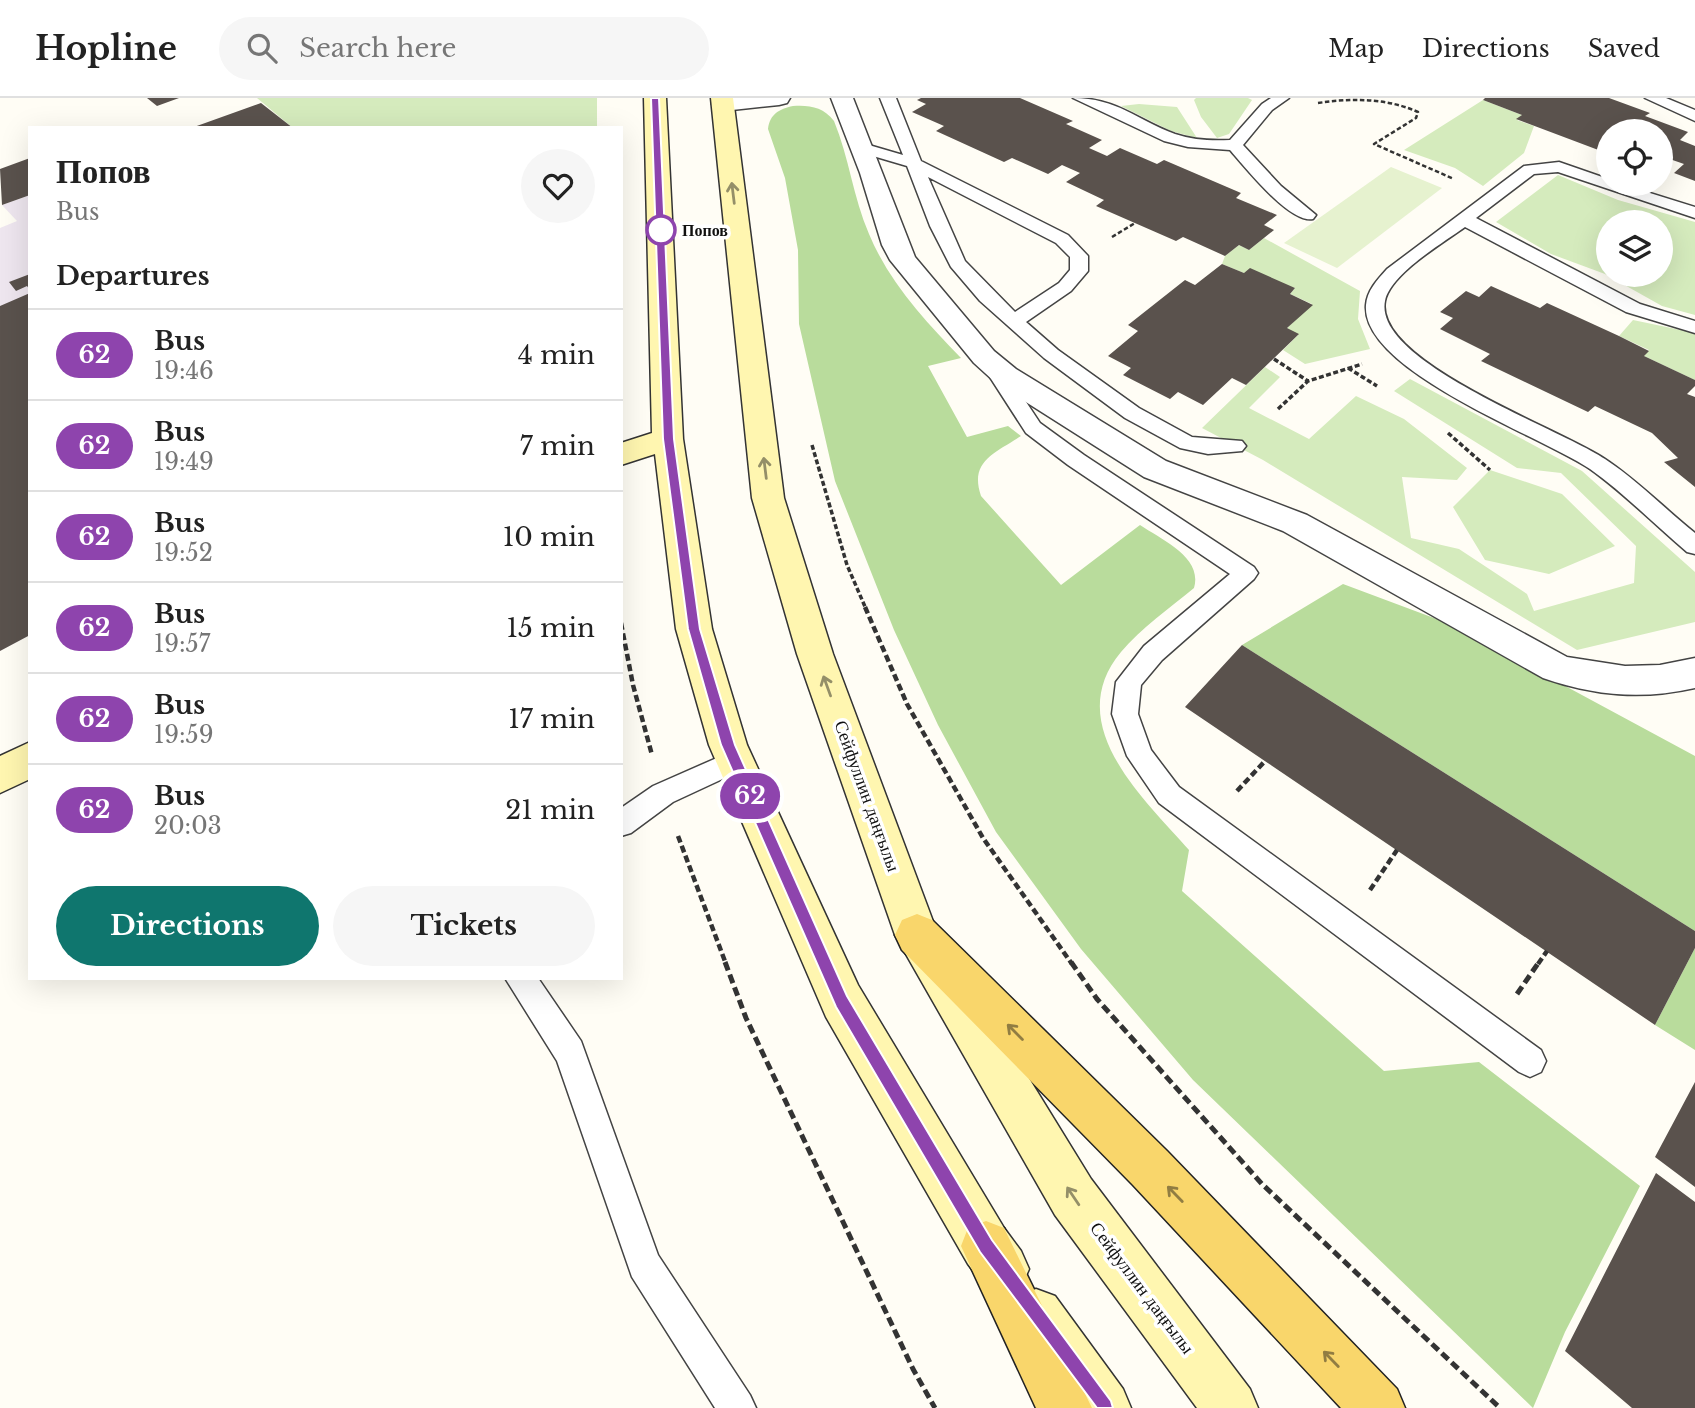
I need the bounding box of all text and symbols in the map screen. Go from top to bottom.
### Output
search box [219,17,709,80]
text: Hopline [35,28,177,69]
icon: search [243,29,281,67]
text: Search here [299,32,456,64]
text: Map [1328,34,1384,63]
text: Directions [1422,34,1550,63]
text: Saved [1588,34,1660,63]
map controls [1596,119,1673,287]
button: locate [1596,119,1673,196]
button: heart [521,149,595,223]
text: Попов [56,151,151,192]
one-way arrow [727,182,740,205]
text: Bus [56,198,99,226]
button: layers [1596,210,1673,287]
marker: Попов [646,215,676,245]
place label: Попов [682,220,728,240]
text: Departures [56,260,210,292]
text: Bus [154,325,205,357]
text: 4 min [518,339,595,371]
text: 62 [79,340,110,369]
text: 19:46 [154,357,214,385]
text: Bus [154,416,205,448]
text: 7 min [520,430,595,462]
text: 62 [79,431,110,460]
text: 19:49 [154,448,214,476]
one-way arrow [758,457,771,480]
text: Bus [154,507,205,539]
text: 10 min [503,521,595,553]
text: 62 [79,522,110,551]
text: 19:52 [154,539,213,567]
text: Bus [154,598,205,630]
text: 15 min [506,612,595,644]
text: 62 [79,613,110,642]
text: 19:57 [154,630,210,658]
one-way arrow [819,676,832,698]
text: Bus [154,689,205,721]
text: 17 min [508,703,595,735]
text: 62 [79,704,110,733]
street label: Сейфуллин даңғылы [829,718,905,874]
text: 19:59 [154,721,213,749]
line badge: 62 [718,773,782,819]
text: Bus [154,780,205,812]
text: 62 [734,781,766,810]
text: 21 min [505,794,595,826]
text: 62 [79,795,110,824]
text: 20:03 [154,812,222,840]
button: Directions [56,886,319,966]
button: Tickets [333,886,595,966]
one-way arrow [1006,1024,1023,1041]
one-way arrow [1166,1186,1183,1203]
one-way arrow [1066,1187,1081,1206]
street label: Сейфуллин даңғылы [1085,1218,1199,1358]
one-way arrow [1323,1350,1340,1367]

